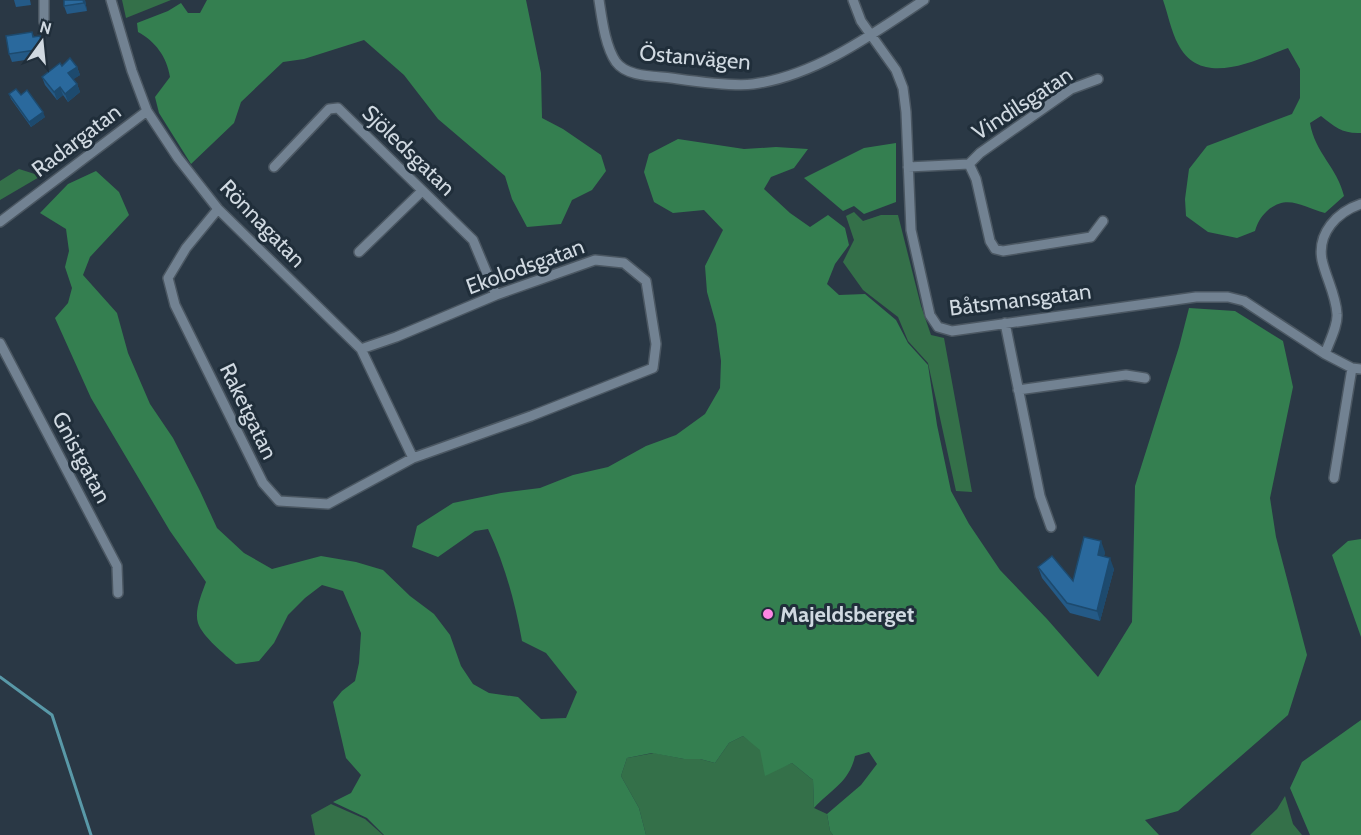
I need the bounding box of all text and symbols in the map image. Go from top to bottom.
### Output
north arrow [12,12,72,72]
text: N [38,17,54,39]
street label: Östanvägen [638,39,752,76]
street label: Vindilsgatan [967,61,1077,146]
street label: Radargatan [26,98,126,183]
street label: Sjöledsgatan [357,99,461,201]
street label: Rönnagatan [214,174,311,273]
street label: Ekolodsgatan [462,233,588,300]
street label: Båtsmansgatan [948,277,1093,322]
street label: Raketgatan [214,359,283,464]
street label: Gnistgatan [46,407,117,508]
place label: Majeldsberget [780,601,915,628]
marker: Majeldsberget [761,607,775,621]

